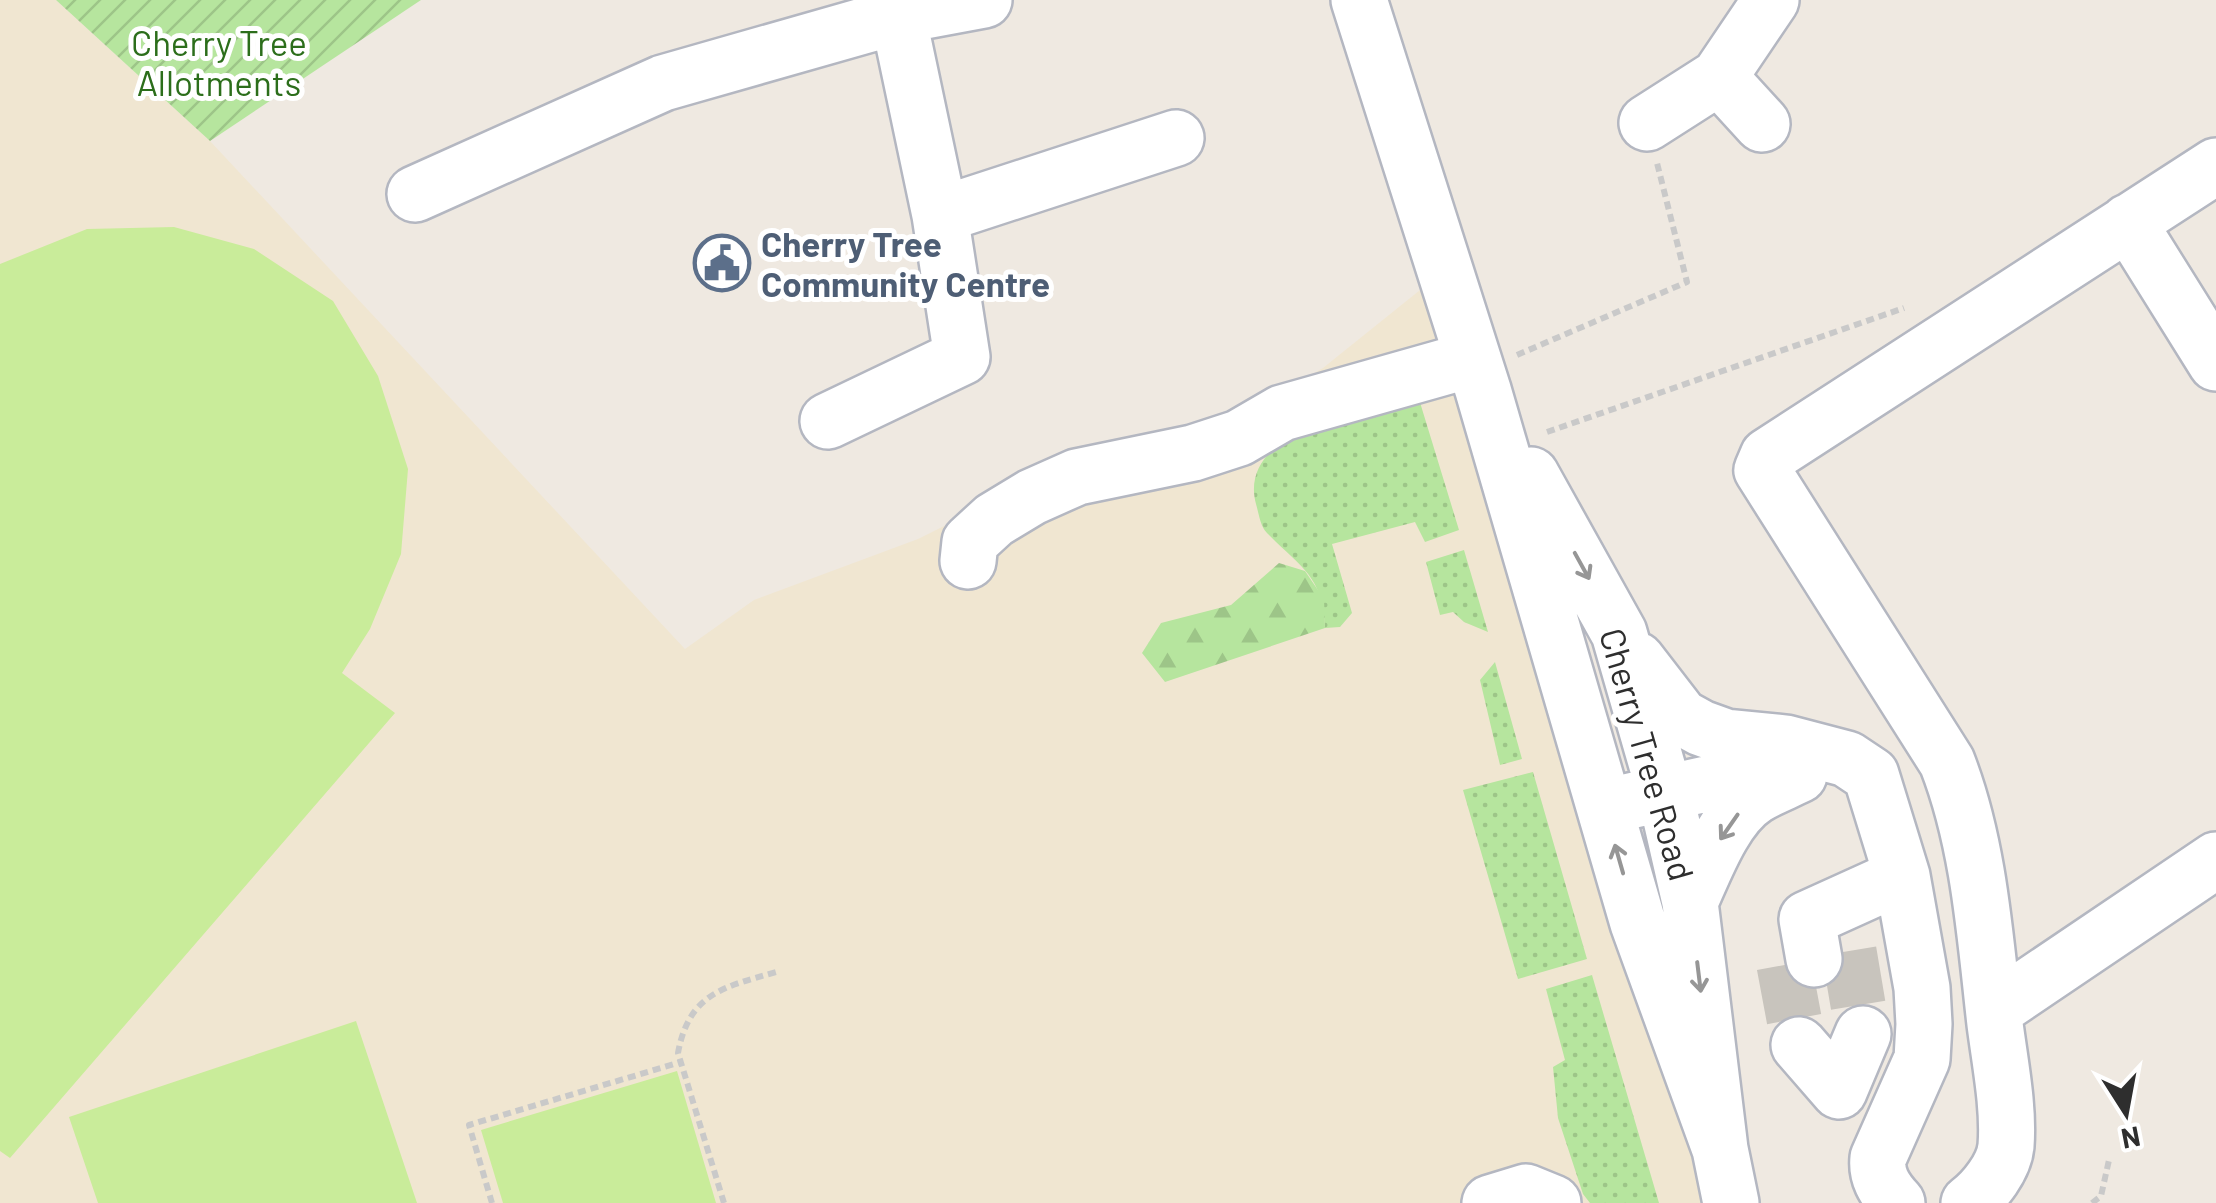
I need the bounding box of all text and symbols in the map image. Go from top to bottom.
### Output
park label: Cherry Tree Allotments [131,21,307,103]
place label: Cherry Tree Community Centre [761,222,1050,304]
public building icon: Cherry Tree Community Centre [692,233,752,293]
one-way arrow [1572,551,1592,581]
street label: Cherry Tree Road [1592,623,1704,885]
one-way arrow [1719,813,1740,840]
one-way arrow [1609,843,1627,875]
one-way arrow [1690,960,1709,993]
north arrow [2076,1063,2176,1163]
text: N [2119,1120,2143,1157]

